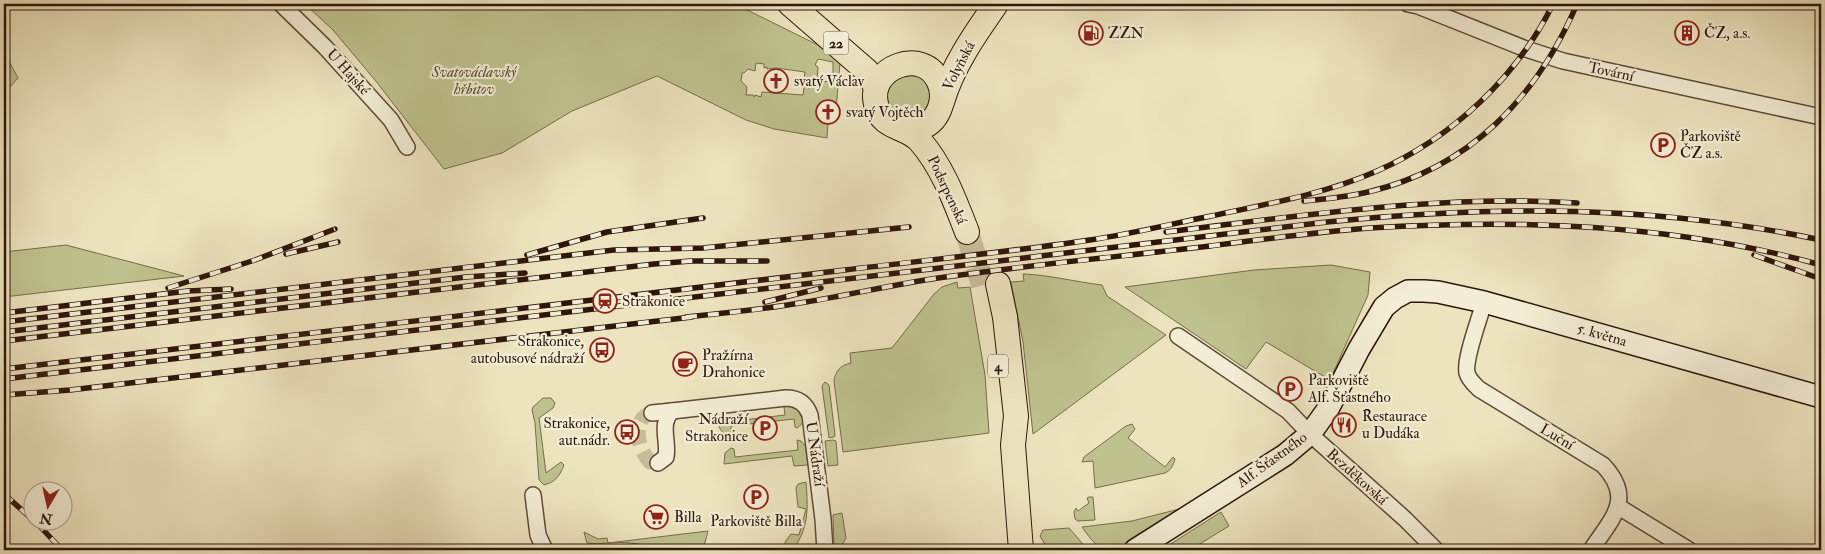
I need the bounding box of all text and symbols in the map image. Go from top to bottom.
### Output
fuel station icon: ZZN [1078,20,1104,46]
building icon: ČZ, a.s. [1674,20,1700,46]
place label: ČZ, a.s. [1704,22,1750,43]
place label: ZZN [1108,24,1145,43]
road number: 22 [824,32,848,54]
street label: Volyňská [939,37,980,94]
street label: U Hajské [322,45,374,100]
street label: Tovární [1586,58,1637,86]
park label: Svatováclavský hřbitov [431,63,518,99]
church icon: svatý Václav [763,68,789,94]
place label: svatý Václav [794,72,865,91]
church icon: svatý Vojtěch [815,99,841,125]
place label: svatý Vojtěch [846,103,924,122]
place label: Parkoviště ČZ a.s. [1680,127,1741,163]
parking icon: Parkoviště ČZ a.s. [1650,132,1676,158]
street label: Podsrpenská [922,153,972,229]
station icon: Strakonice [592,288,618,314]
place label: Strakonice [622,292,685,311]
street label: 5. května [1575,319,1630,351]
place label: Strakonice, autobusové nádraží [471,332,585,368]
bus stop icon: Strakonice, autobusové nádraží [589,337,615,363]
place label: Pražírna Drahonice [702,346,765,382]
cafe icon: Pražírna Drahonice [672,351,698,377]
road number: 4 [988,354,1008,378]
place label: Parkoviště Alf. Šťastného [1307,371,1391,407]
parking icon: Parkoviště Alf. Šťastného [1277,376,1303,402]
place label: Restaurace u Dudáka [1362,407,1427,443]
place label: Nádraží Strakonice [685,410,749,446]
restaurant icon: Restaurace u Dudáka [1331,412,1357,438]
place label: Strakonice, aut.nádr. [543,414,610,450]
parking icon: Nádraží Strakonice [752,415,778,441]
bus stop icon: Strakonice, aut.nádr. [614,419,640,445]
street label: Luční [1536,419,1578,455]
street label: U Nádraží [801,420,829,489]
street label: Alf. Šťastného [1231,426,1311,493]
street label: Bezděkovská [1322,445,1392,510]
north arrow [22,482,72,532]
parking icon: Parkoviště Billa [743,484,769,510]
supermarket icon: Billa [643,504,669,530]
place label: Billa [674,508,702,527]
text: N [38,509,55,528]
place label: Parkoviště Billa [710,512,803,531]

